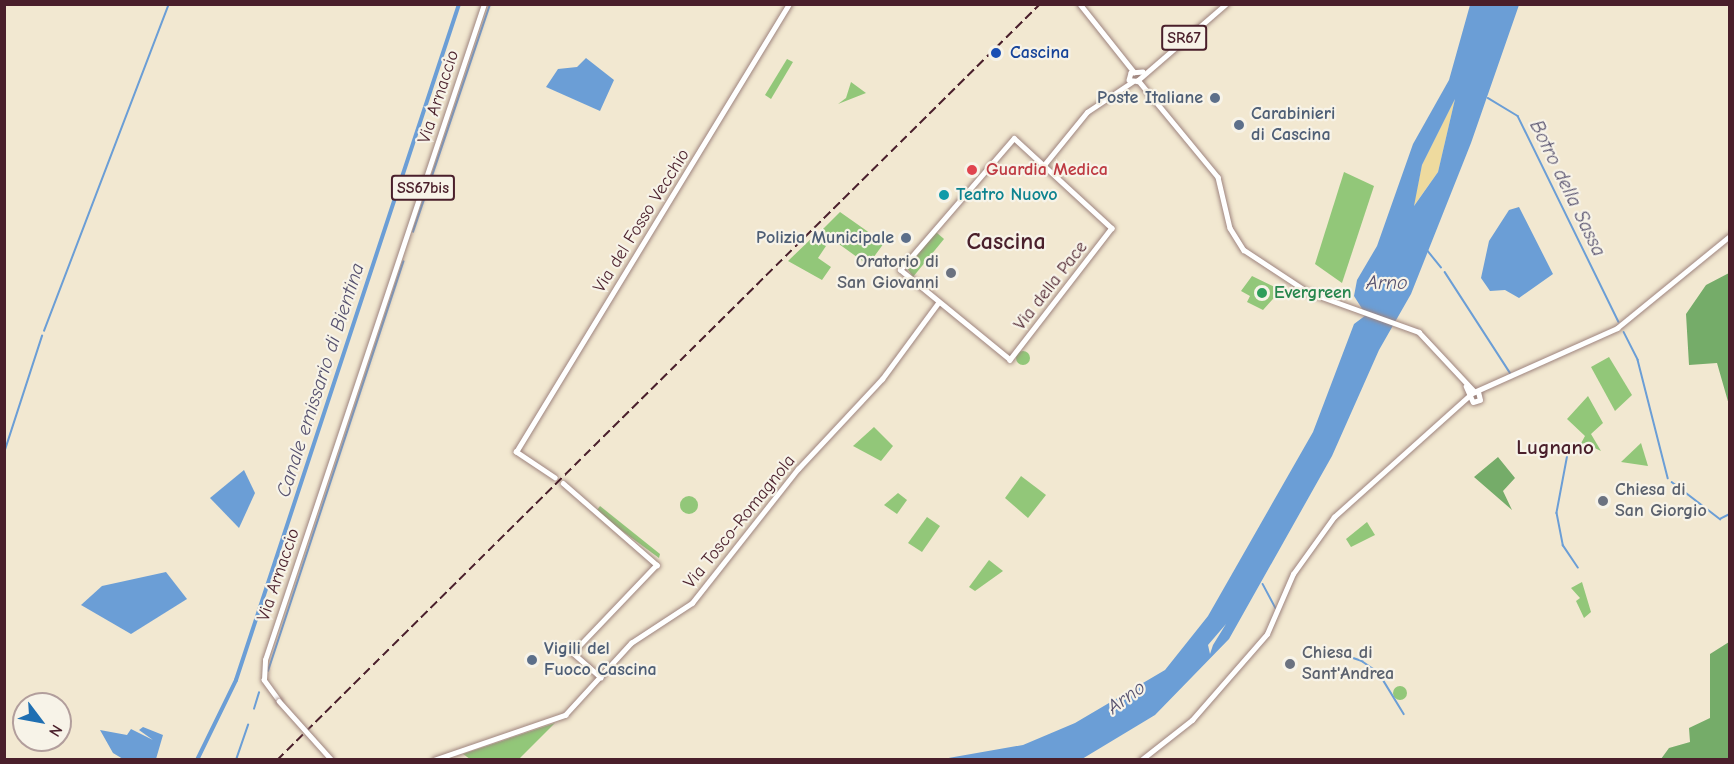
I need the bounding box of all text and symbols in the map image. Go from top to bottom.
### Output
road number: SR67 [1160,25,1208,51]
place label: Cascina [1010,42,1069,64]
marker: Cascina [987,44,1005,62]
street label: Via Arnaccio [414,48,464,146]
place label: Poste Italiane [1097,87,1203,109]
marker: Poste Italiane [1208,91,1222,105]
place label: Carabinieri di Cascina [1251,104,1335,146]
water label: Botro della Sassa [1525,116,1611,260]
marker: Carabinieri di Cascina [1232,118,1246,132]
street label: Via del Fosso Vecchio [589,145,695,297]
place label: Guardia Medica [986,159,1108,181]
marker: Guardia Medica [963,161,981,179]
road number: SS67bis [390,175,456,201]
place label: Teatro Nuovo [956,184,1058,206]
marker: Teatro Nuovo [937,188,951,202]
place label: Polizia Municipale [756,227,894,249]
district label: Cascina [966,228,1046,256]
marker: Polizia Municipale [899,231,913,245]
street label: Via della Pace [1010,237,1092,335]
place label: Oratorio di San Giovanni [837,252,939,294]
water label: Canale emissario di Bientina [271,260,369,500]
marker: Oratorio di San Giovanni [944,266,958,280]
water label: Arno [1366,270,1408,294]
place label: Evergreen [1274,282,1352,304]
marker: Evergreen [1255,286,1269,300]
district label: Lugnano [1516,434,1594,460]
street label: Via Tosco-Romagnola [680,451,800,593]
place label: Chiesa di San Giorgio [1615,480,1707,522]
marker: Chiesa di San Giorgio [1596,494,1610,508]
street label: Via Arnaccio [253,526,305,624]
place label: Vigili del Fuoco Cascina [544,639,657,682]
place label: Chiesa di Sant'Andrea [1302,643,1394,686]
marker: Vigili del Fuoco Cascina [525,653,539,667]
marker: Chiesa di Sant'Andrea [1283,657,1297,671]
water label: Arno [1102,675,1150,719]
north arrow [12,692,72,752]
text: N [45,721,66,740]

